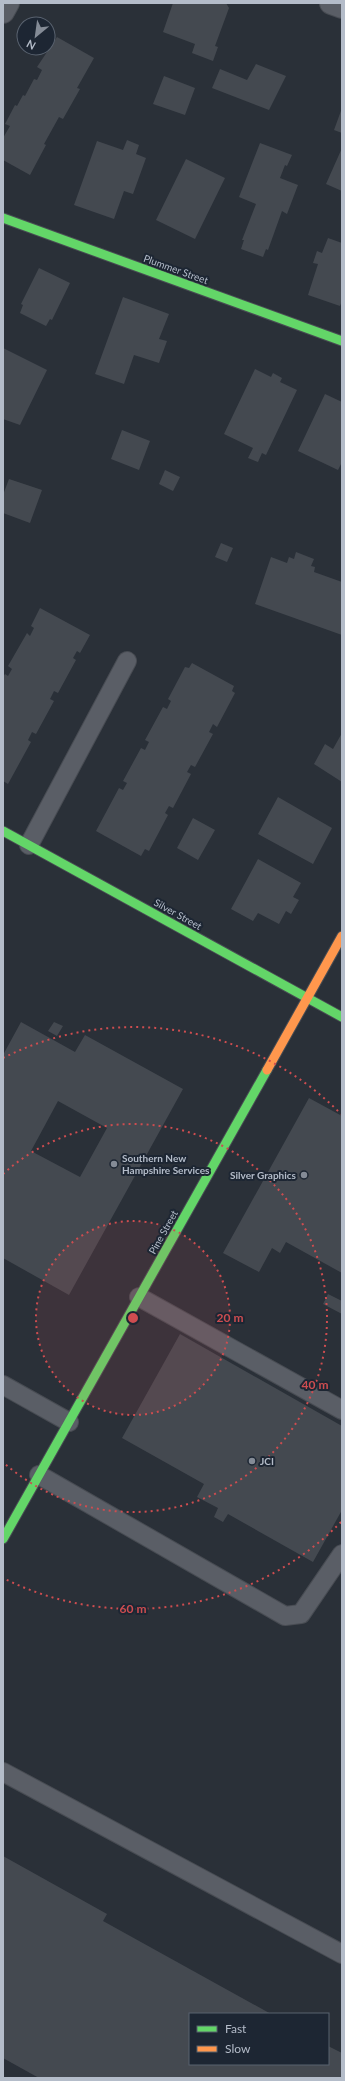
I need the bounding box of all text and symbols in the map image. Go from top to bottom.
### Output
north arrow [16,16,56,56]
text: N [24,37,38,53]
street label: Plummer Street [142,252,210,286]
street label: Silver Street [152,896,204,932]
place label: Southern New Hampshire Services [122,1152,210,1176]
marker: Southern New Hampshire Services [109,1159,119,1169]
place label: Silver Graphics [230,1169,297,1181]
marker: Silver Graphics [299,1170,309,1180]
street label: Pine Street [146,1208,180,1256]
text: 20 m [217,1310,243,1325]
centre of rings [126,1311,140,1325]
text: 40 m [302,1377,328,1392]
place label: JCI [260,1455,274,1467]
marker: JCI [247,1456,257,1466]
text: 60 m [120,1601,146,1616]
legend [189,2013,329,2065]
text: Fast [225,2021,247,2036]
text: Slow [225,2041,251,2056]

